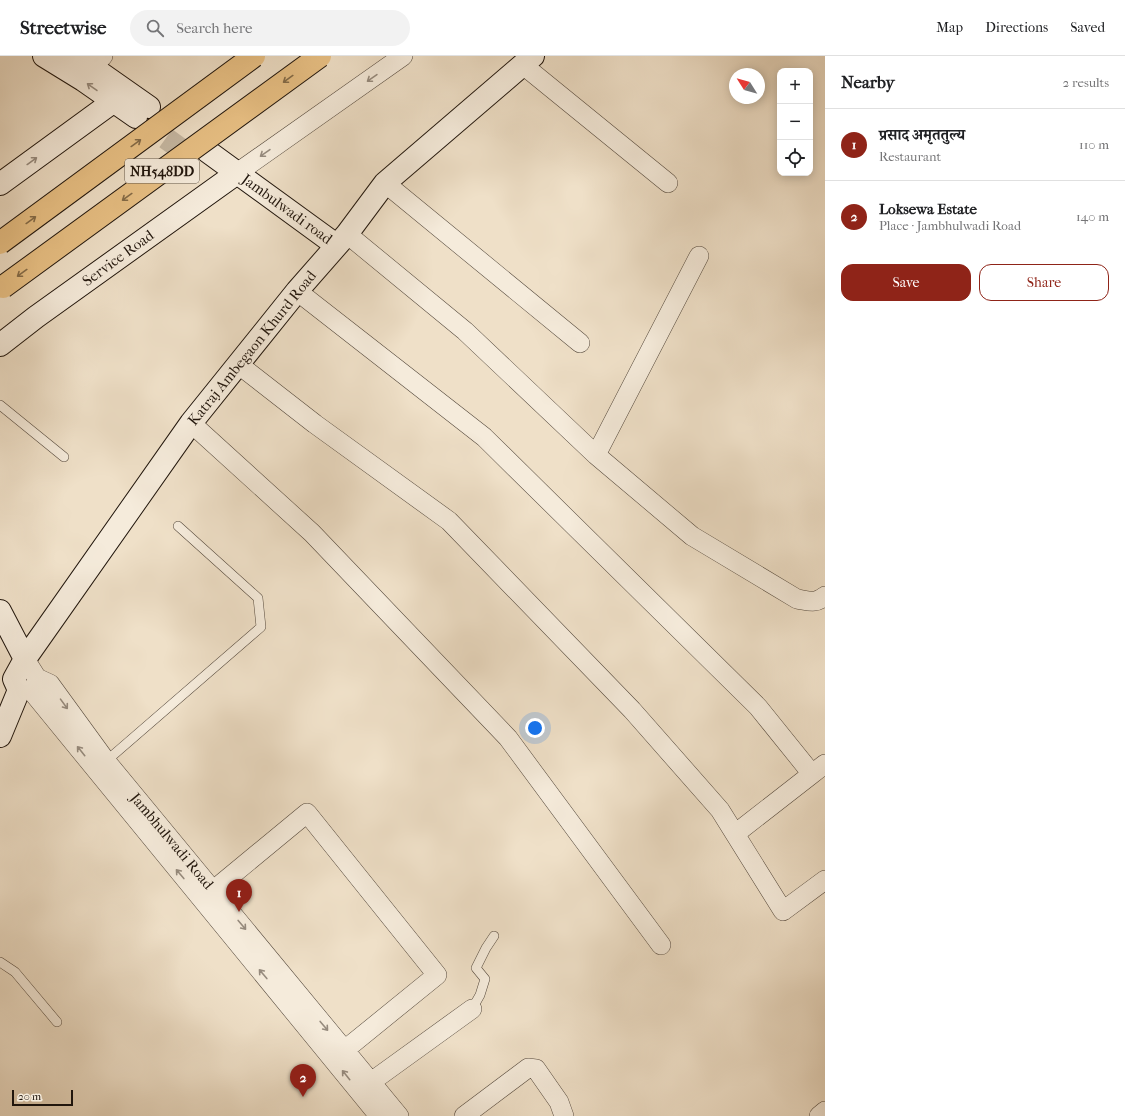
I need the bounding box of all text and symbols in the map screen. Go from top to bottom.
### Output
search box [130,10,410,46]
text: Streetwise [20,17,106,39]
icon: search [144,17,166,39]
text: Search here [176,19,252,37]
text: Map [936,19,963,36]
text: Directions [985,19,1048,36]
text: Saved [1070,19,1105,36]
north arrow [729,68,765,104]
map controls [777,68,813,176]
button: + [777,68,813,104]
text: Nearby [841,72,895,92]
one-way arrow [366,74,377,83]
one-way arrow [283,75,294,83]
text: 2 results [1063,75,1109,90]
one-way arrow [87,83,98,91]
button: − [777,104,813,140]
text: प्रसाद अमृततुल्य [879,126,965,144]
text: 1 [852,137,856,152]
text: 110 m [1079,137,1109,152]
one-way arrow [130,139,141,147]
button: locate [777,140,813,176]
one-way arrow [260,149,271,157]
text: Restaurant [879,149,941,164]
one-way arrow [26,157,37,165]
road number: NH548DD [125,159,199,183]
street label: Jambulwadi road [237,169,337,248]
one-way arrow [121,193,132,201]
text: Loksewa Estate [879,200,977,218]
text: 2 [851,209,857,224]
text: 140 m [1076,209,1109,224]
one-way arrow [26,216,37,224]
text: Place · Jambhulwadi Road [879,218,1021,233]
street label: Service Road [79,226,158,290]
button: Save [841,264,971,301]
button: Share [979,264,1109,301]
street label: Katraj Ambegaon Khurd Road [184,266,321,429]
one-way arrow [16,269,27,277]
one-way arrow [60,698,68,709]
your location [525,718,545,738]
one-way arrow [76,746,85,757]
street label: Jambhulwadi Road [126,788,218,893]
one-way arrow [176,869,185,880]
pin: 1 [226,879,252,912]
one-way arrow [237,920,246,931]
one-way arrow [259,969,268,979]
one-way arrow [320,1020,329,1031]
pin: 2 [290,1064,316,1097]
one-way arrow [341,1069,350,1080]
scale bar [12,1088,73,1107]
text: 20 m [18,1090,41,1103]

